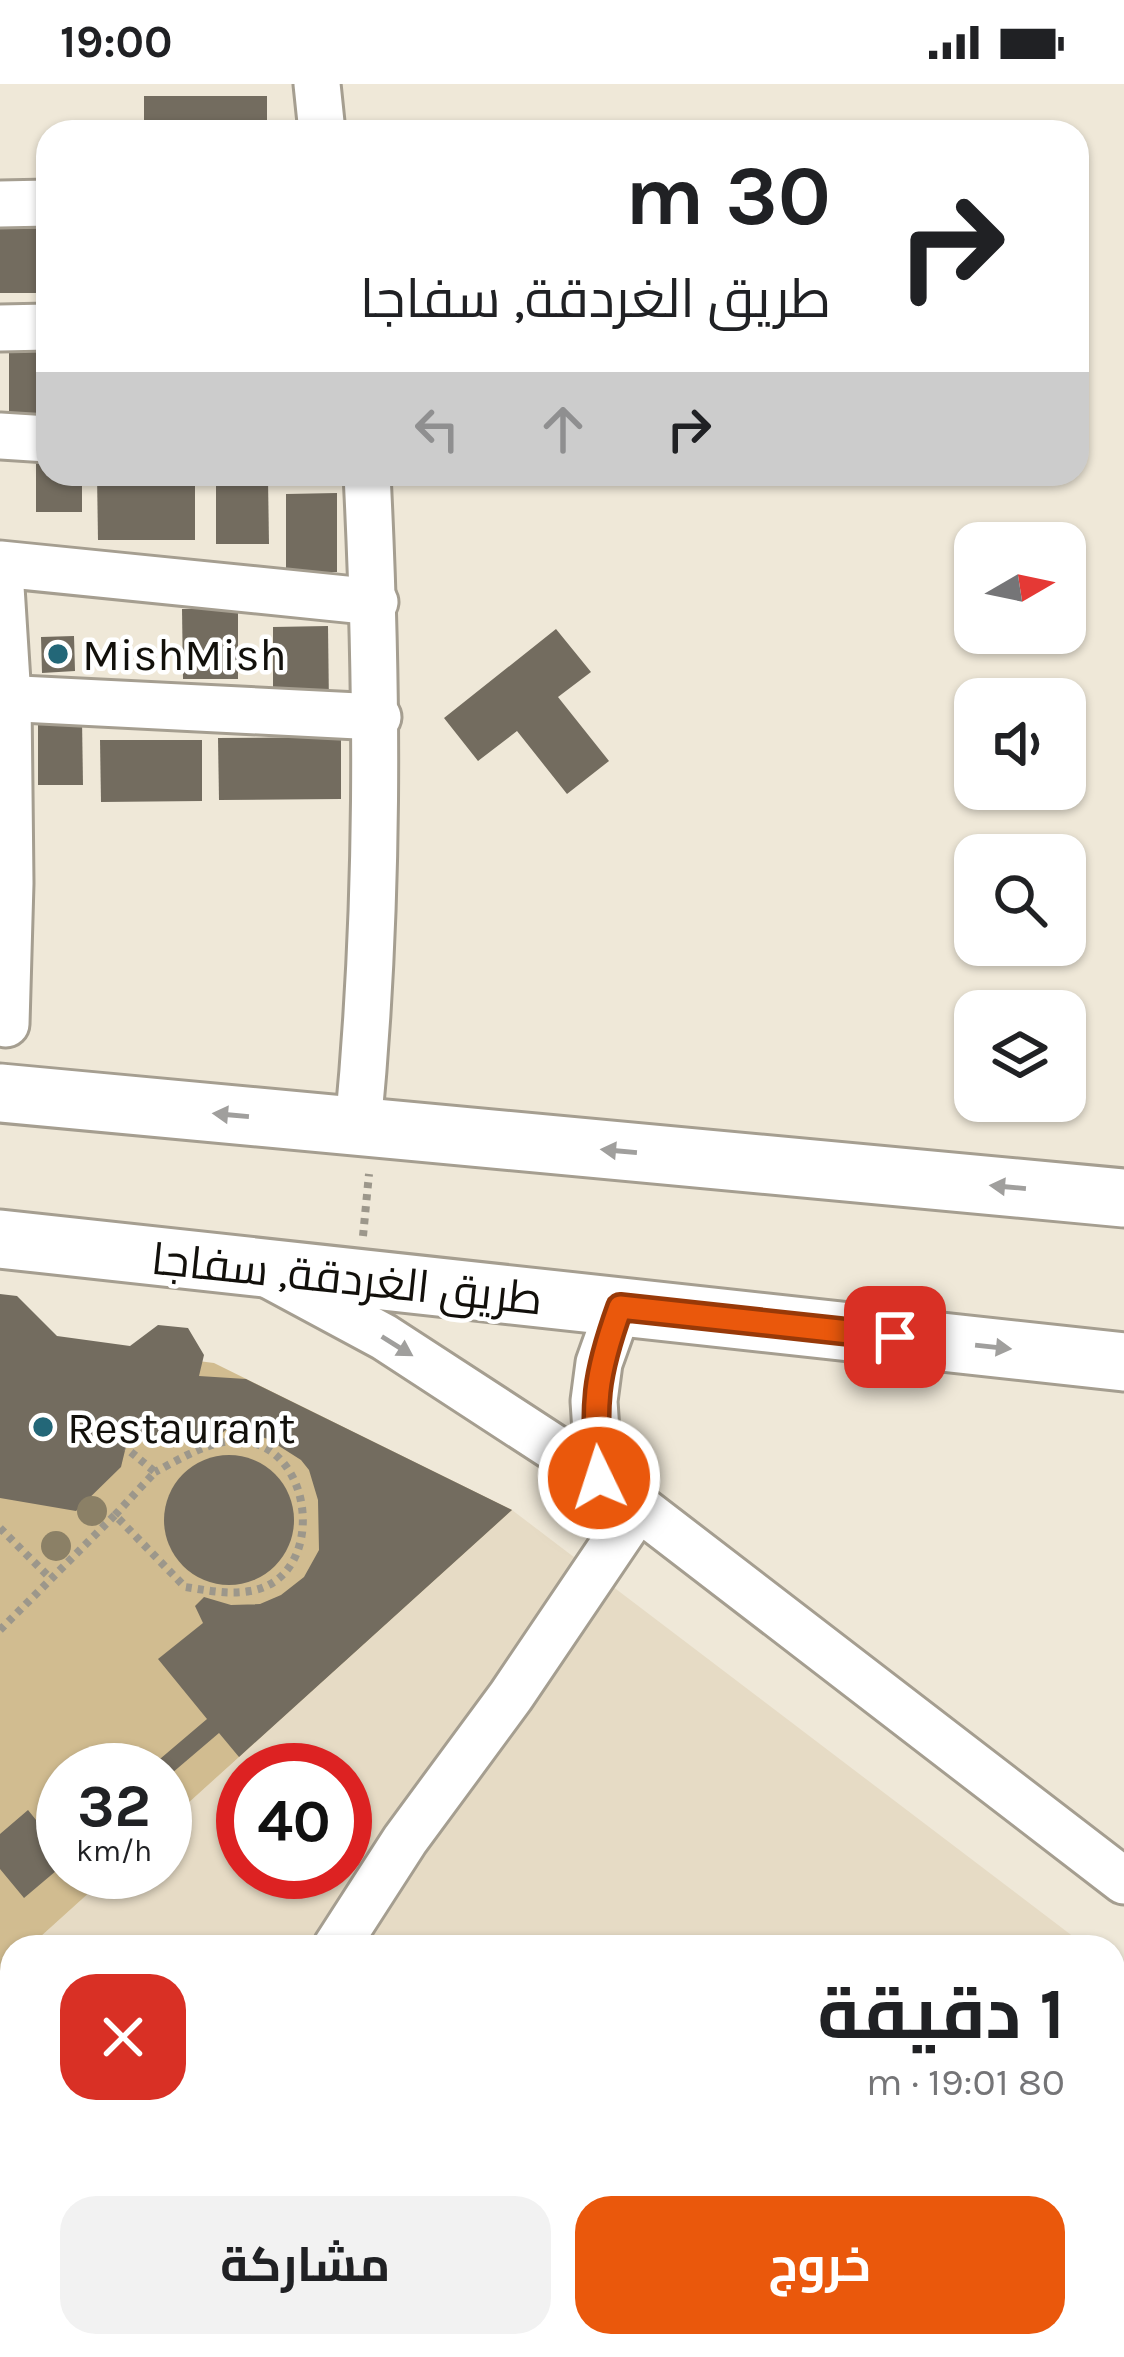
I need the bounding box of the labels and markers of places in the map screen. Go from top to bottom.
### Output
place label: MishMish [82,629,287,681]
marker: MishMish [45,641,71,667]
pin [844,1286,946,1388]
place label: Restaurant [67,1402,295,1454]
marker: Restaurant [30,1414,56,1440]

